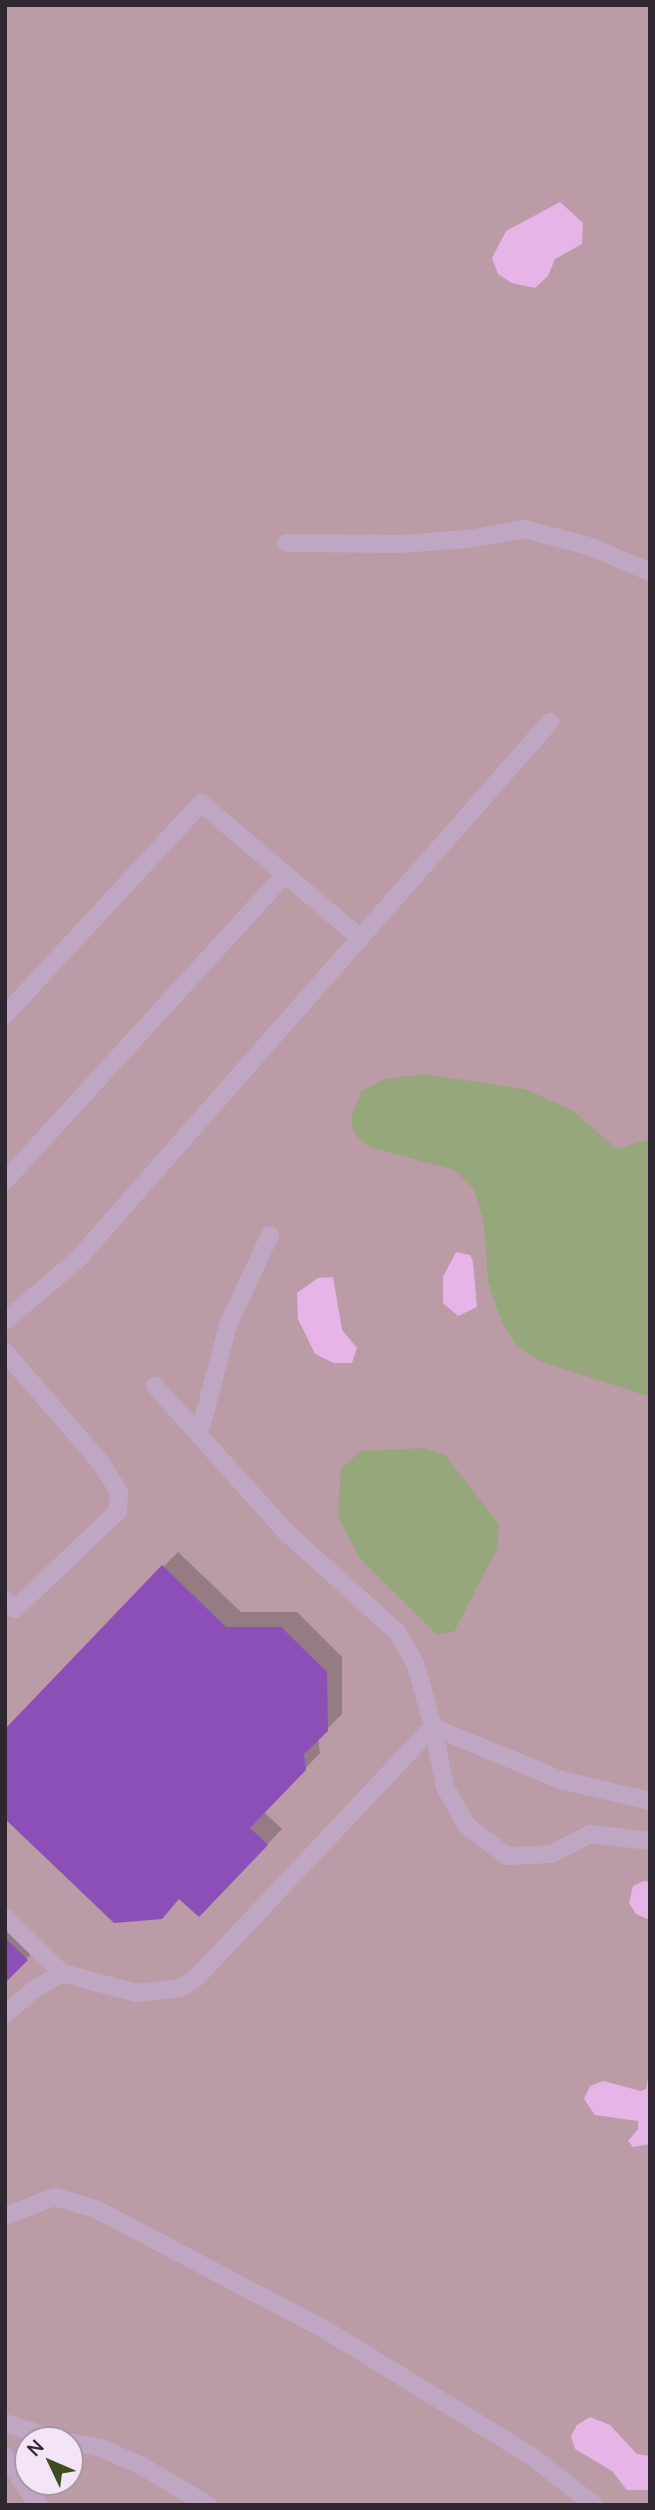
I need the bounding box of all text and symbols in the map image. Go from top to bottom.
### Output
north arrow [14,2426,84,2496]
text: N [21,2434,49,2462]

